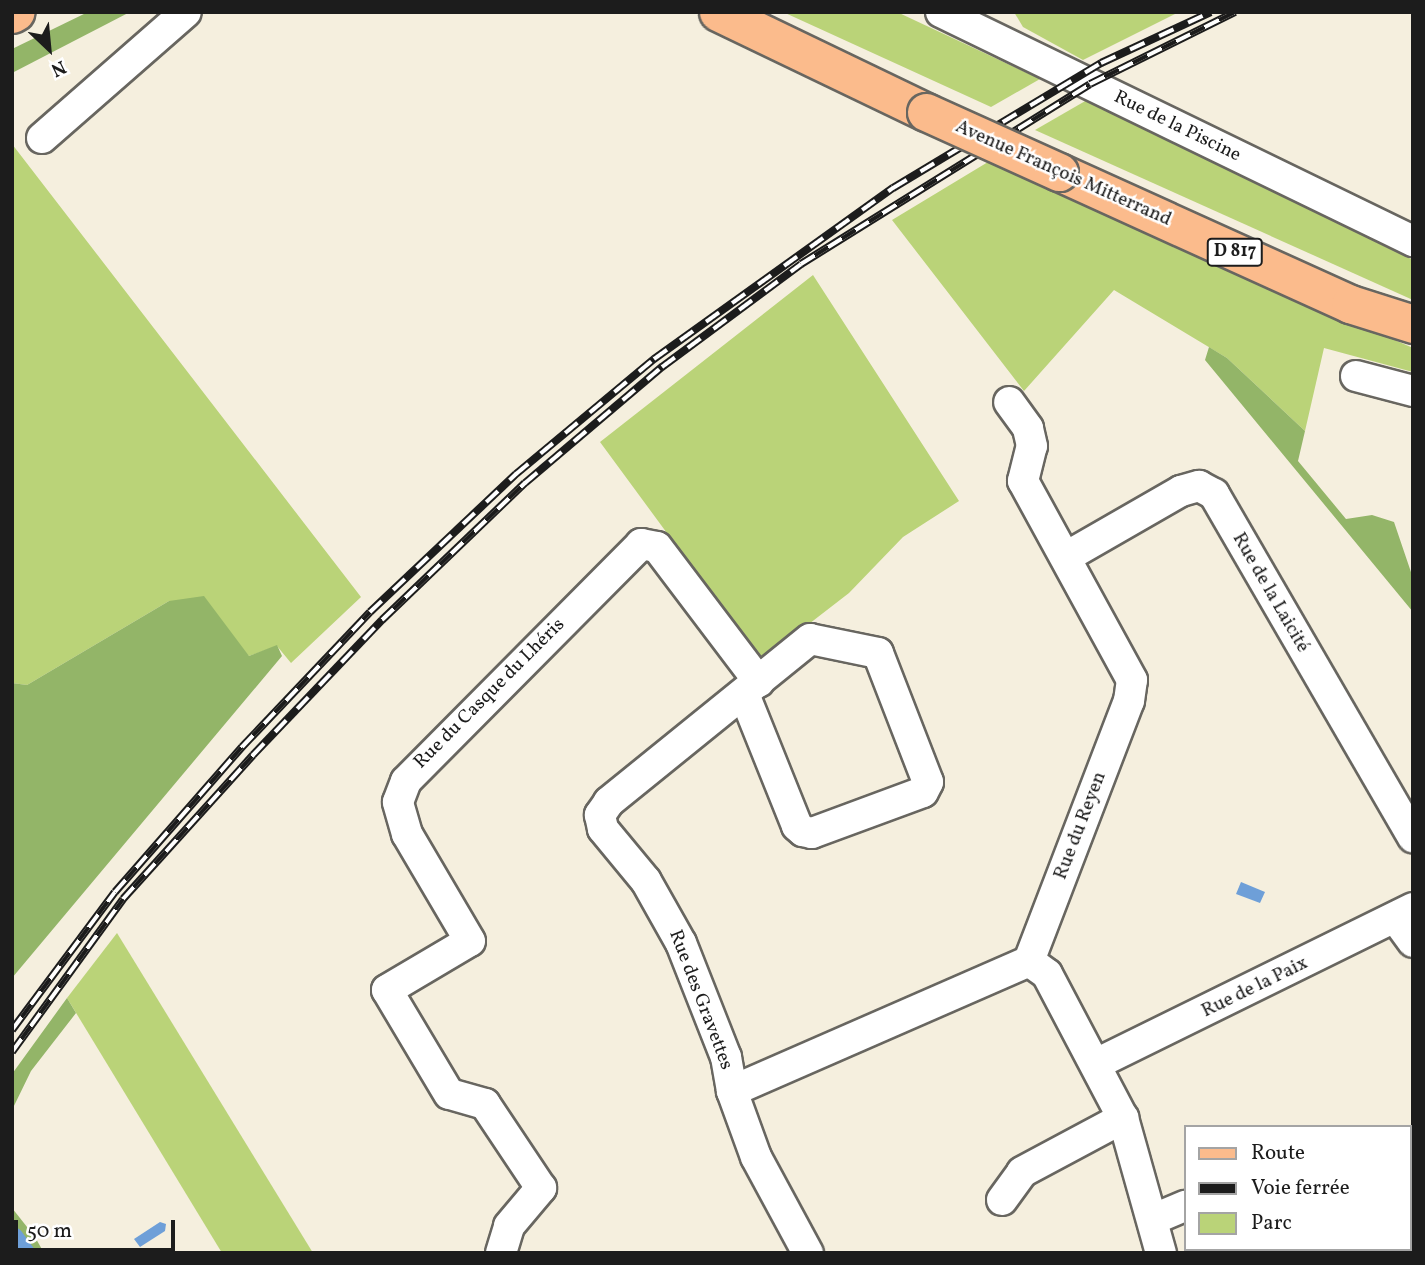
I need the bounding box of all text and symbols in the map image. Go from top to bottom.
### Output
north arrow [14,14,84,84]
text: N [46,53,70,83]
street label: Rue de la Piscine [1110,86,1244,168]
street label: Avenue François Mitterrand [952,116,1174,232]
road number: D 817 [1205,238,1265,266]
street label: Rue de la Laicité [1227,529,1313,657]
street label: Rue du Casque du Lhéris [410,614,570,774]
street label: Rue du Reyen [1050,769,1112,883]
street label: Rue des Gravettes [663,927,737,1073]
street label: Rue de la Paix [1198,953,1312,1023]
legend [1184,1125,1411,1251]
text: Route [1251,1139,1305,1168]
text: Voie ferrée [1251,1174,1350,1203]
scale bar [18,1206,178,1250]
text: Parc [1251,1209,1292,1238]
text: 50 m [27,1217,72,1246]

